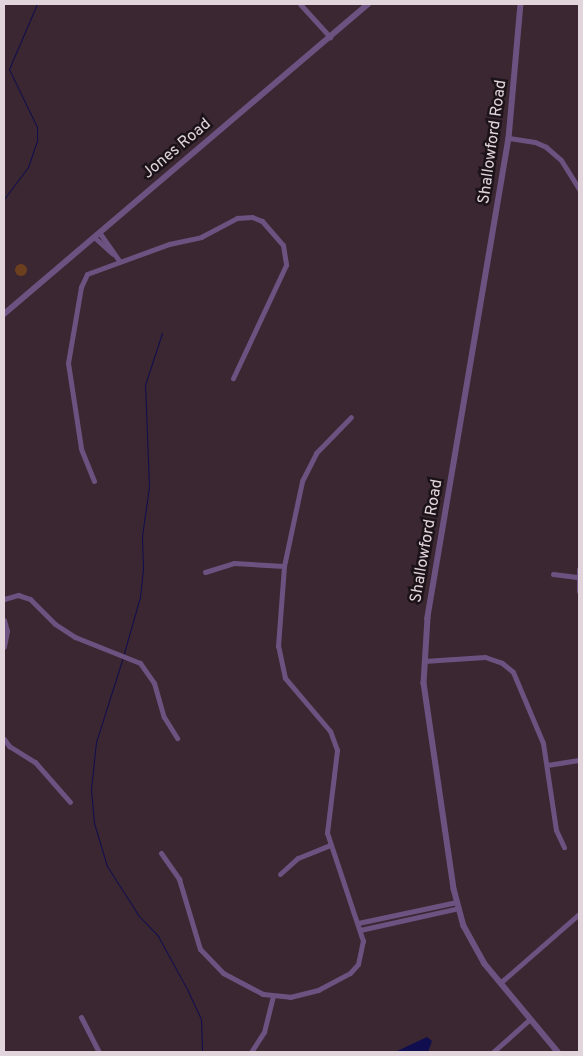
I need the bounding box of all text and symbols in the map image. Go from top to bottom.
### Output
street label: Shallowford Road [475,79,511,205]
street label: Jones Road [139,115,215,183]
street label: Shallowford Road [407,478,447,604]

